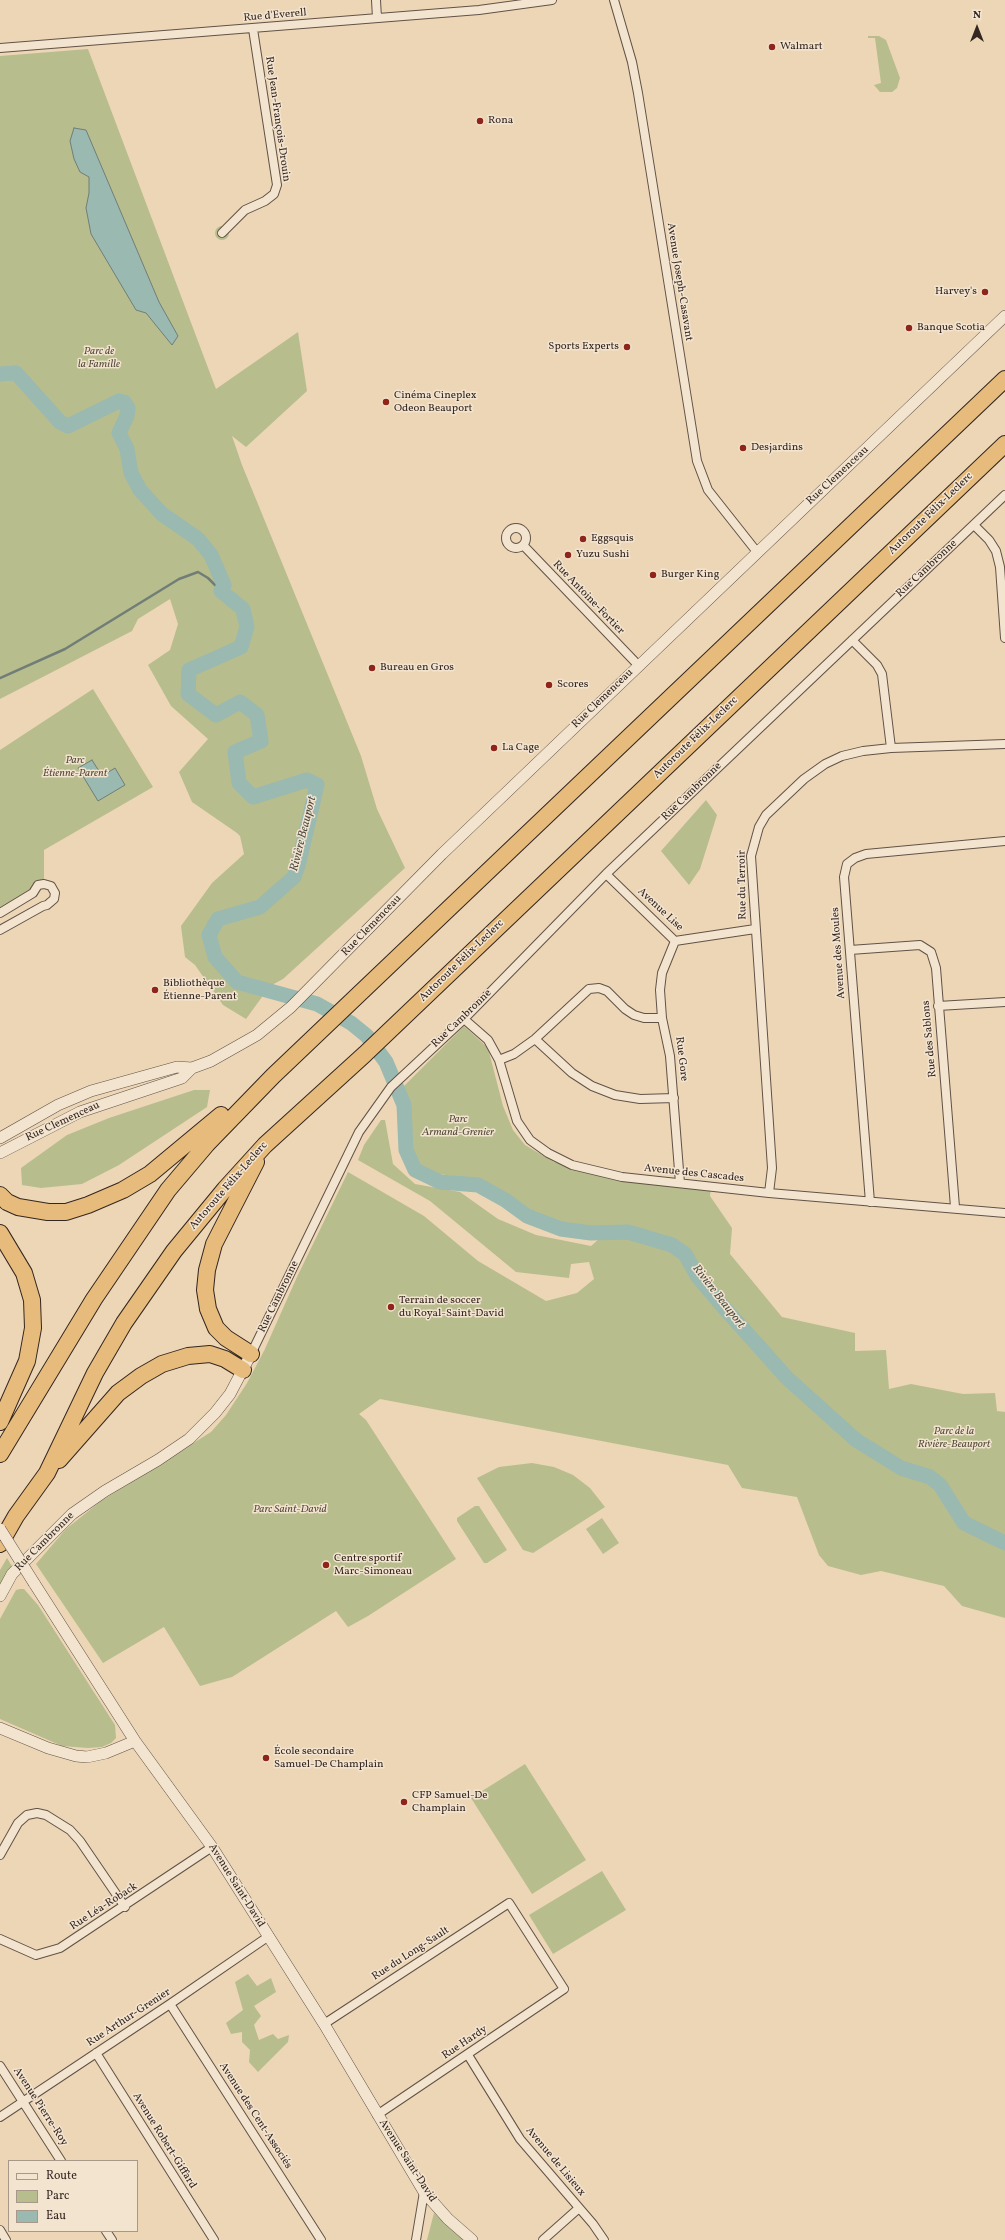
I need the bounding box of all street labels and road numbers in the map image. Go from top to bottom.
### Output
street label: Rue d'Everell [243,7,307,25]
street label: Rue Jean-François-Drouin [262,55,292,183]
street label: Avenue Joseph-Casavant [663,222,695,342]
street label: Rue Clemenceau [804,444,872,508]
street label: Autoroute Félix-Leclerc [886,470,976,558]
street label: Rue Cambronne [894,537,960,601]
street label: Rue Antoine-Fortier [549,558,627,638]
street label: Rue Clemenceau [570,666,636,732]
street label: Autoroute Félix-Leclerc [651,694,741,782]
street label: Rue Cambronne [659,760,725,824]
street label: Rue du Terroir [736,850,750,920]
street label: Avenue Lise [634,886,686,934]
street label: Rue Clemenceau [339,893,405,959]
street label: Avenue des Moules [829,907,849,999]
street label: Autoroute Félix-Leclerc [417,917,507,1005]
street label: Rue Cambronne [429,987,495,1051]
street label: Rue des Sablons [920,1000,940,1078]
street label: Rue Gore [672,1036,690,1082]
street label: Rue Clemenceau [24,1099,102,1145]
street label: Autoroute Félix-Leclerc [187,1139,271,1233]
street label: Avenue des Cascades [643,1162,745,1186]
street label: Rue Cambronne [256,1259,302,1335]
street label: Rue Cambronne [13,1510,77,1574]
street label: Avenue Saint-David [205,1842,267,1930]
street label: Rue Léa-Roback [68,1880,140,1934]
street label: Rue du Long-Sault [370,1924,452,1984]
street label: Rue Arthur-Grenier [85,1986,173,2050]
street label: Rue Hardy [440,2023,490,2063]
street label: Avenue des Cent-Associés [216,2060,294,2172]
street label: Avenue Pierre-Roy [10,2065,70,2149]
street label: Avenue Robert-Giffard [129,2091,199,2191]
street label: Avenue Saint-David [375,2117,439,2205]
street label: Avenue de Lisieux [522,2125,588,2199]

